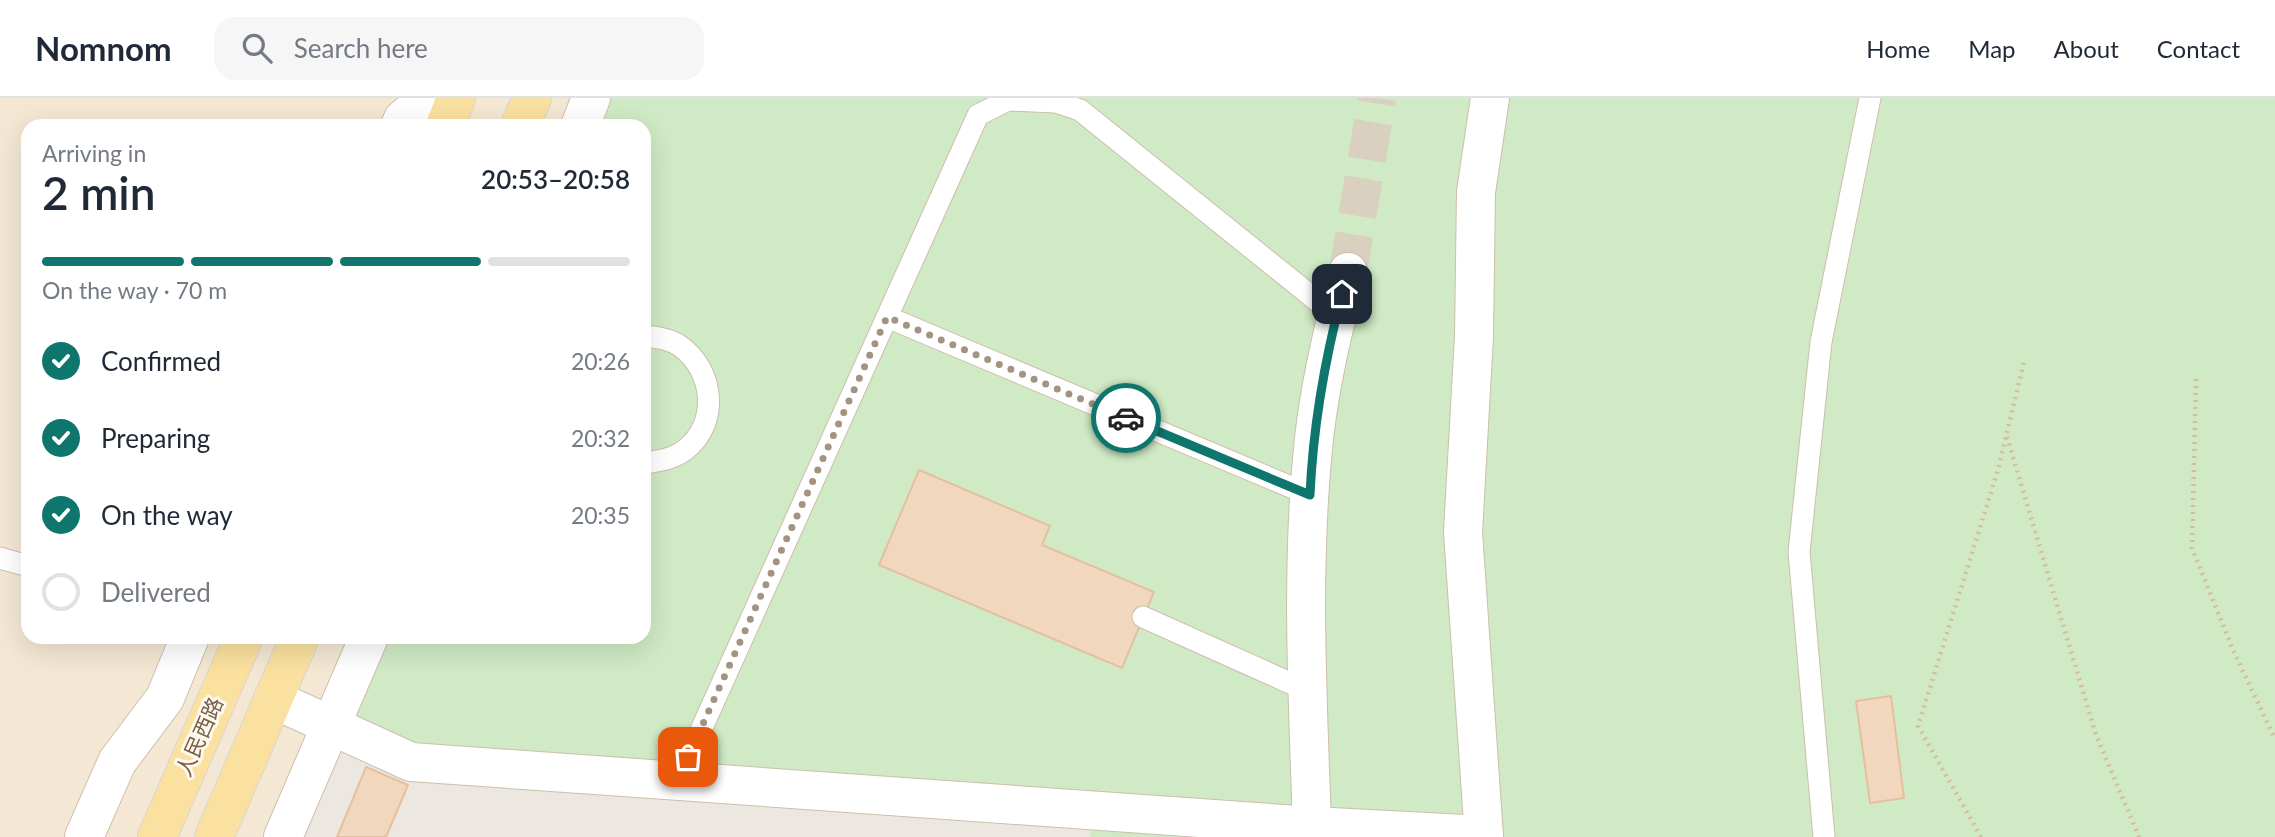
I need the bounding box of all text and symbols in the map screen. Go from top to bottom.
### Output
search box [214,17,704,80]
text: Nomnom [35,28,172,68]
icon: search [238,29,276,67]
text: Search here [294,32,428,64]
text: Home [1866,34,1930,63]
text: Map [1968,34,2016,63]
text: About [2054,34,2119,63]
text: Contact [2157,34,2240,63]
text: Arriving in [42,139,146,167]
text: 20:53–20:58 [481,163,630,195]
text: 2 min [42,165,156,220]
pin [1312,264,1372,324]
icon: home [1323,275,1361,313]
text: On the way · 70 m [42,276,227,304]
icon: check [42,342,80,380]
text: Confirmed [101,345,221,377]
text: 20:26 [571,347,630,375]
courier [1091,383,1161,453]
icon: car [1107,399,1145,437]
icon: check [42,419,80,457]
text: Preparing [101,422,210,454]
text: 20:32 [571,424,630,452]
icon: check [42,496,80,534]
text: On the way [101,499,233,531]
text: 20:35 [571,501,630,529]
text: Delivered [101,576,211,608]
street label: 人民西路 [170,693,227,780]
pin [658,727,718,787]
icon: bag [669,738,707,776]

